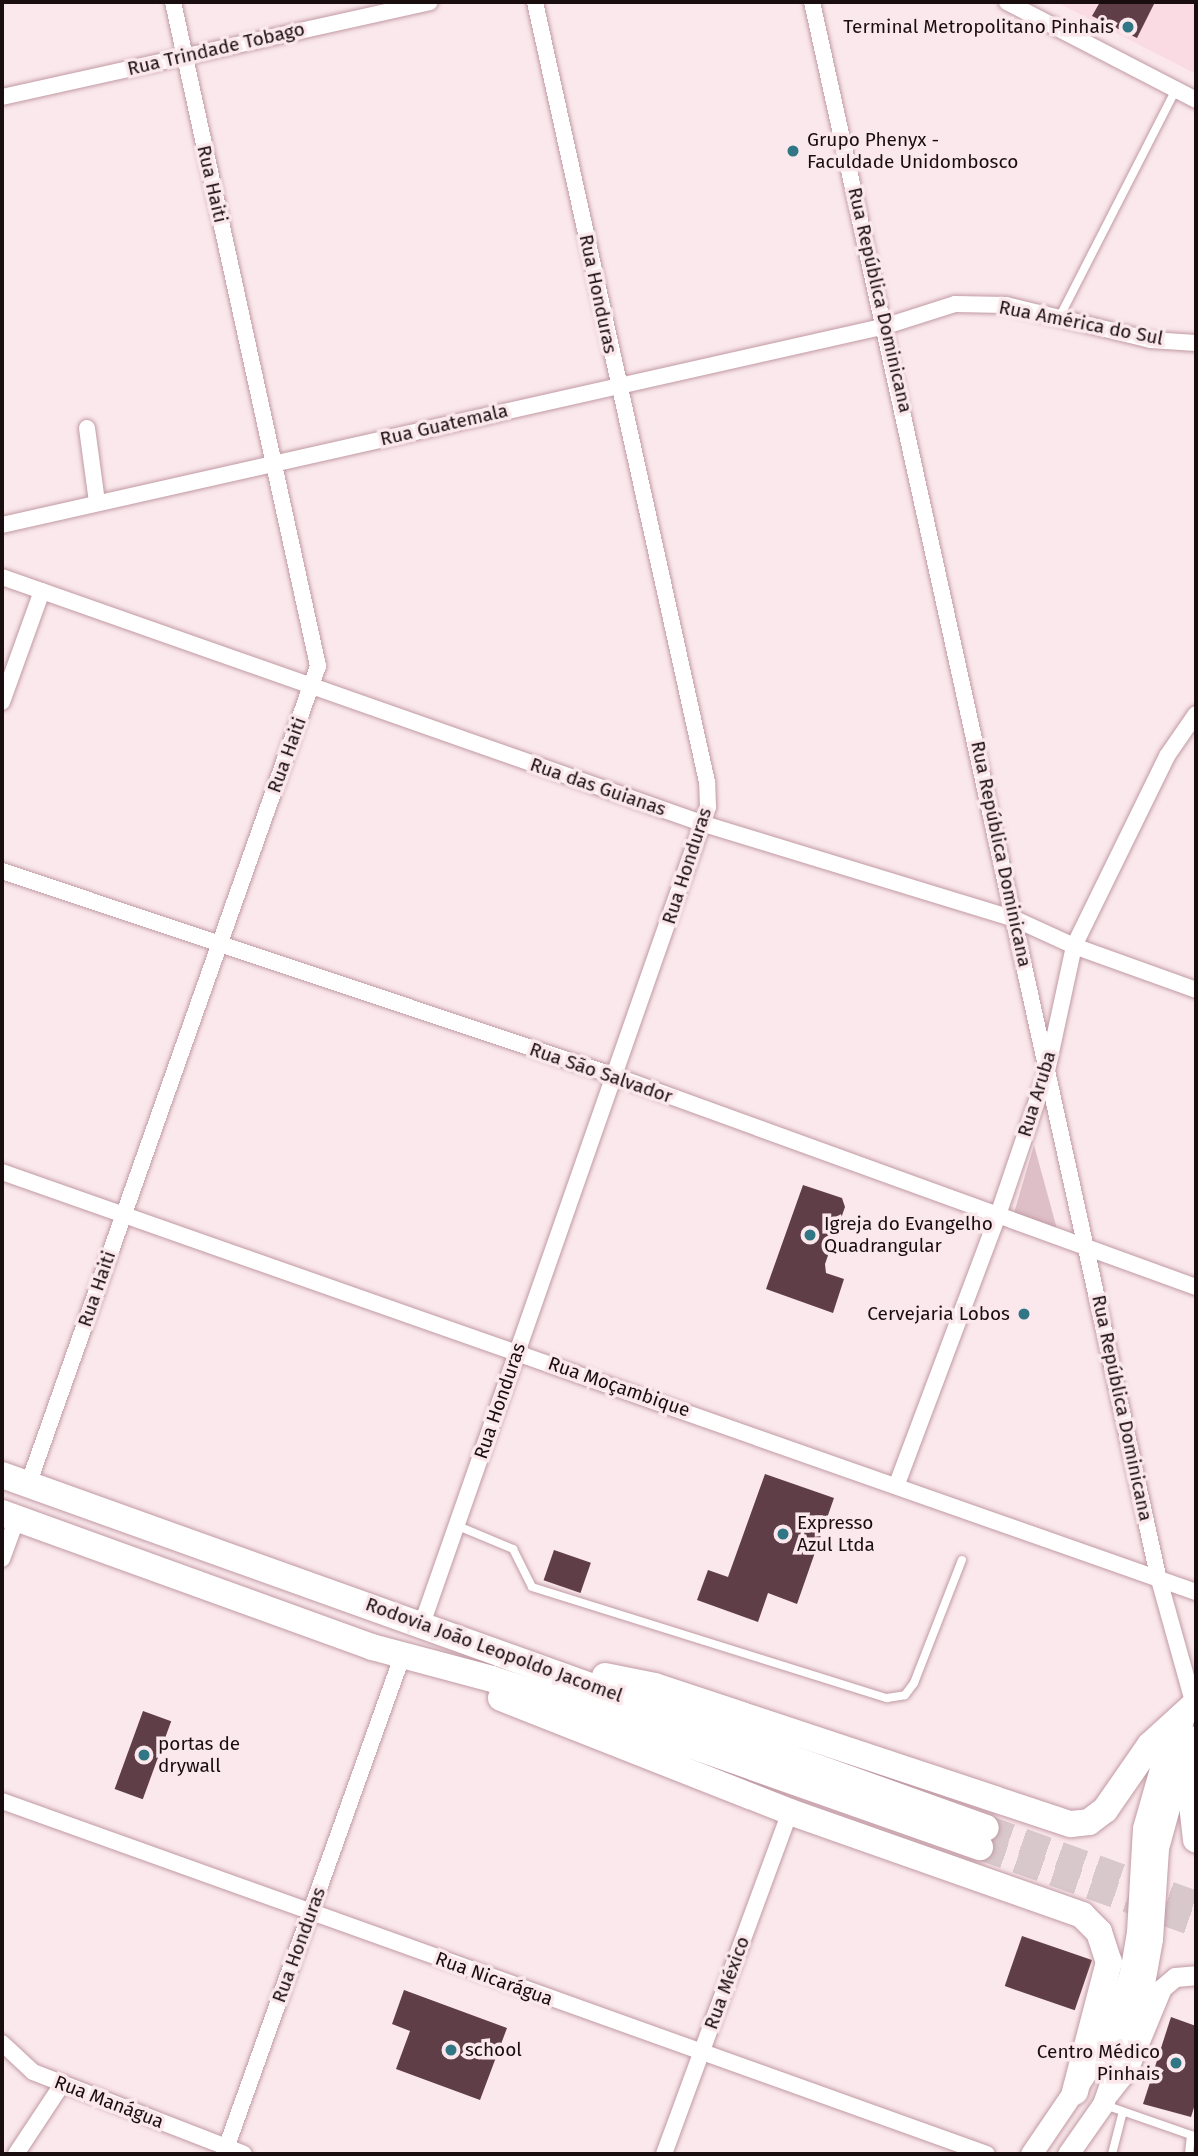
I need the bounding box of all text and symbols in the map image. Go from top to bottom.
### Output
place label: Terminal Metropolitano Pinhais [843,16,1114,38]
street label: Rua Trindade Tobago [125,18,307,80]
marker: Terminal Metropolitano Pinhais [1120,19,1136,35]
place label: Grupo Phenyx - Faculdade Unidombosco [807,129,1018,173]
street label: Rua Haiti [192,143,232,225]
marker: Grupo Phenyx - Faculdade Unidombosco [785,143,801,159]
street label: Rua República Dominicana [843,185,917,415]
street label: Rua Honduras [574,232,622,356]
street label: Rua América do Sul [997,296,1165,350]
street label: Rua Guatemala [378,399,510,451]
street label: Rua Haiti [263,714,311,796]
street label: Rua República Dominicana [966,739,1036,969]
street label: Rua das Guianas [527,753,669,821]
street label: Rua Honduras [657,805,717,927]
street label: Rua São Salvador [526,1038,676,1108]
street label: Rua Aruba [1013,1048,1061,1140]
place label: Igreja do Evangelho Quadrangular [824,1213,993,1257]
marker: Igreja do Evangelho Quadrangular [802,1227,818,1243]
street label: Rua Haiti [73,1248,121,1330]
street label: Rua República Dominicana [1087,1293,1157,1523]
place label: Cervejaria Lobos [867,1303,1010,1325]
marker: Cervejaria Lobos [1016,1306,1032,1322]
street label: Rua Honduras [469,1340,531,1462]
street label: Rua Moçambique [545,1352,693,1422]
place label: Expresso Azul Ltda [797,1512,875,1556]
marker: Expresso Azul Ltda [775,1526,791,1542]
street label: Rodovia João Leopoldo Jacomel [362,1593,626,1707]
place label: portas de drywall [158,1733,240,1777]
marker: portas de drywall [136,1747,152,1763]
street label: Rua Honduras [268,1884,330,2006]
street label: Rua México [700,1933,754,2033]
street label: Rua Nicarágua [432,1947,556,2011]
place label: school [465,2039,522,2061]
place label: Centro Médico Pinhais [1037,2041,1160,2085]
marker: school [443,2042,459,2058]
marker: Centro Médico Pinhais [1166,2053,1186,2073]
street label: Rua Manágua [51,2071,167,2133]

